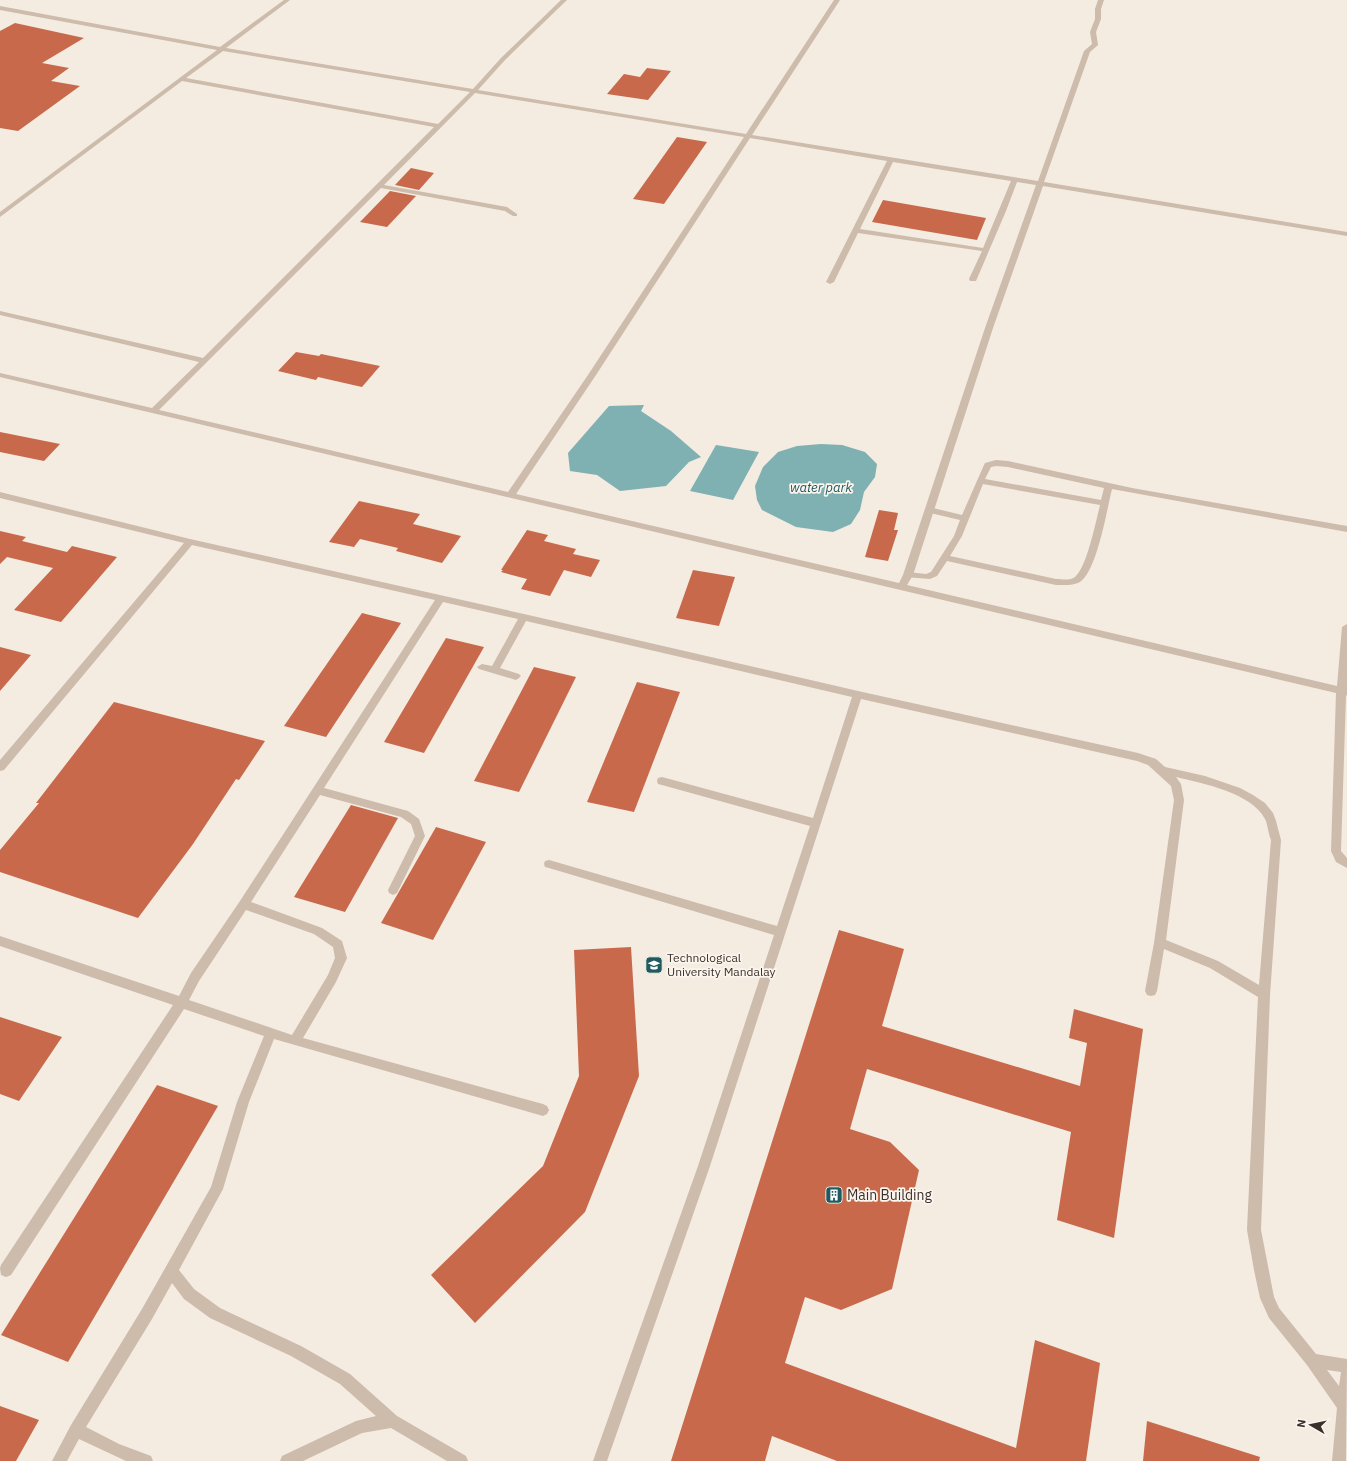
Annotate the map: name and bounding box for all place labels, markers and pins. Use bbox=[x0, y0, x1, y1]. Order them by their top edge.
place label: Technological University Mandalay bbox=[667, 950, 776, 979]
school or university icon: Technological University Mandalay bbox=[644, 955, 664, 975]
building icon: Main Building bbox=[824, 1185, 844, 1205]
place label: Main Building bbox=[847, 1186, 933, 1204]

